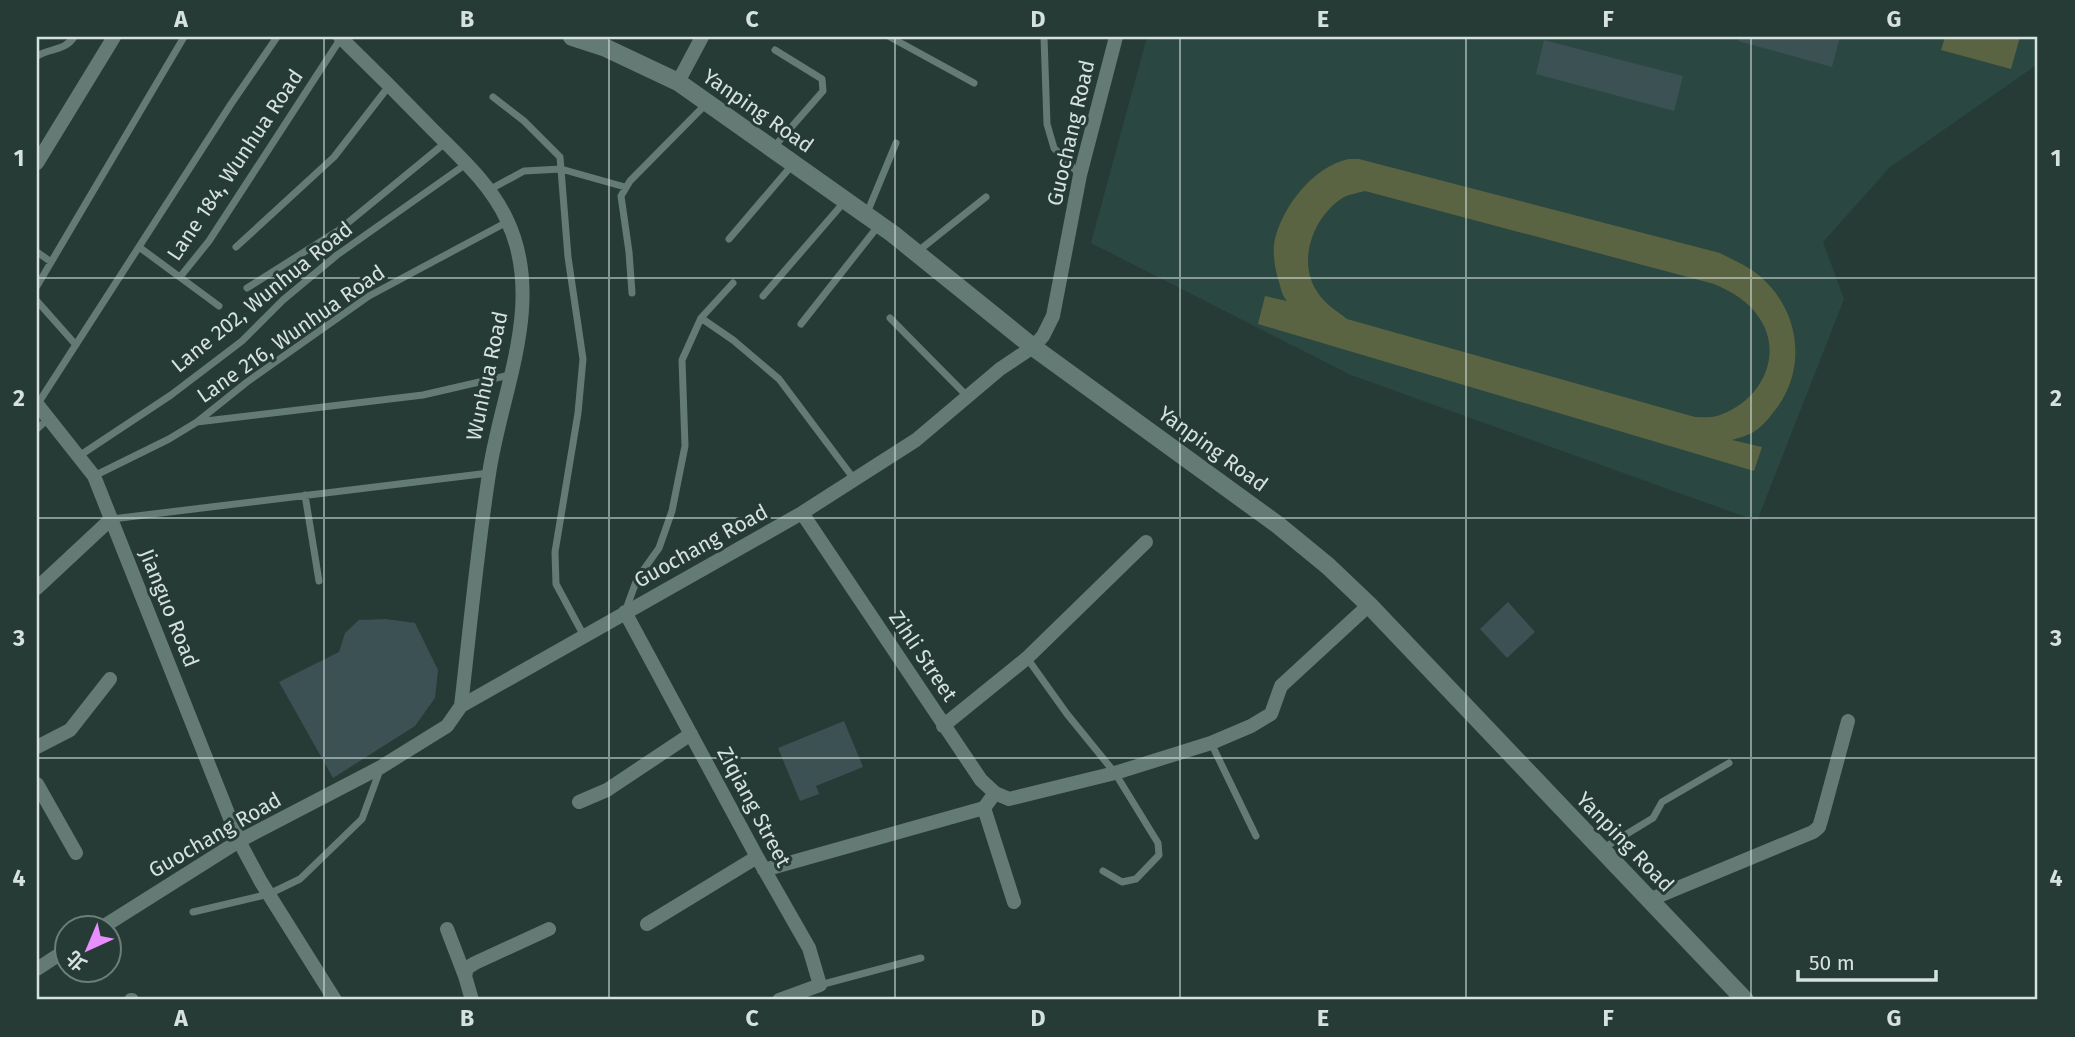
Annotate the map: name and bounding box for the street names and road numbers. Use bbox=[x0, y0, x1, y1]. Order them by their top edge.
street label: Guochang Road bbox=[1042, 58, 1100, 208]
street label: Yanping Road bbox=[698, 63, 818, 159]
street label: Lane 184, Wunhua Road bbox=[161, 64, 309, 266]
street label: Lane 202, Wunhua Road bbox=[166, 216, 358, 378]
street label: Lane 216, Wunhua Road bbox=[192, 259, 390, 409]
street label: Wunhua Road bbox=[461, 309, 513, 443]
street label: Yanping Road bbox=[1153, 401, 1273, 497]
street label: Guochang Road bbox=[630, 499, 772, 593]
street label: Jianguo Road bbox=[133, 545, 205, 671]
street label: Zihli Street bbox=[883, 606, 963, 707]
street label: Ziqiang Street bbox=[711, 742, 797, 872]
street label: Yanping Road bbox=[1571, 786, 1679, 898]
street label: Guochang Road bbox=[144, 787, 286, 883]

